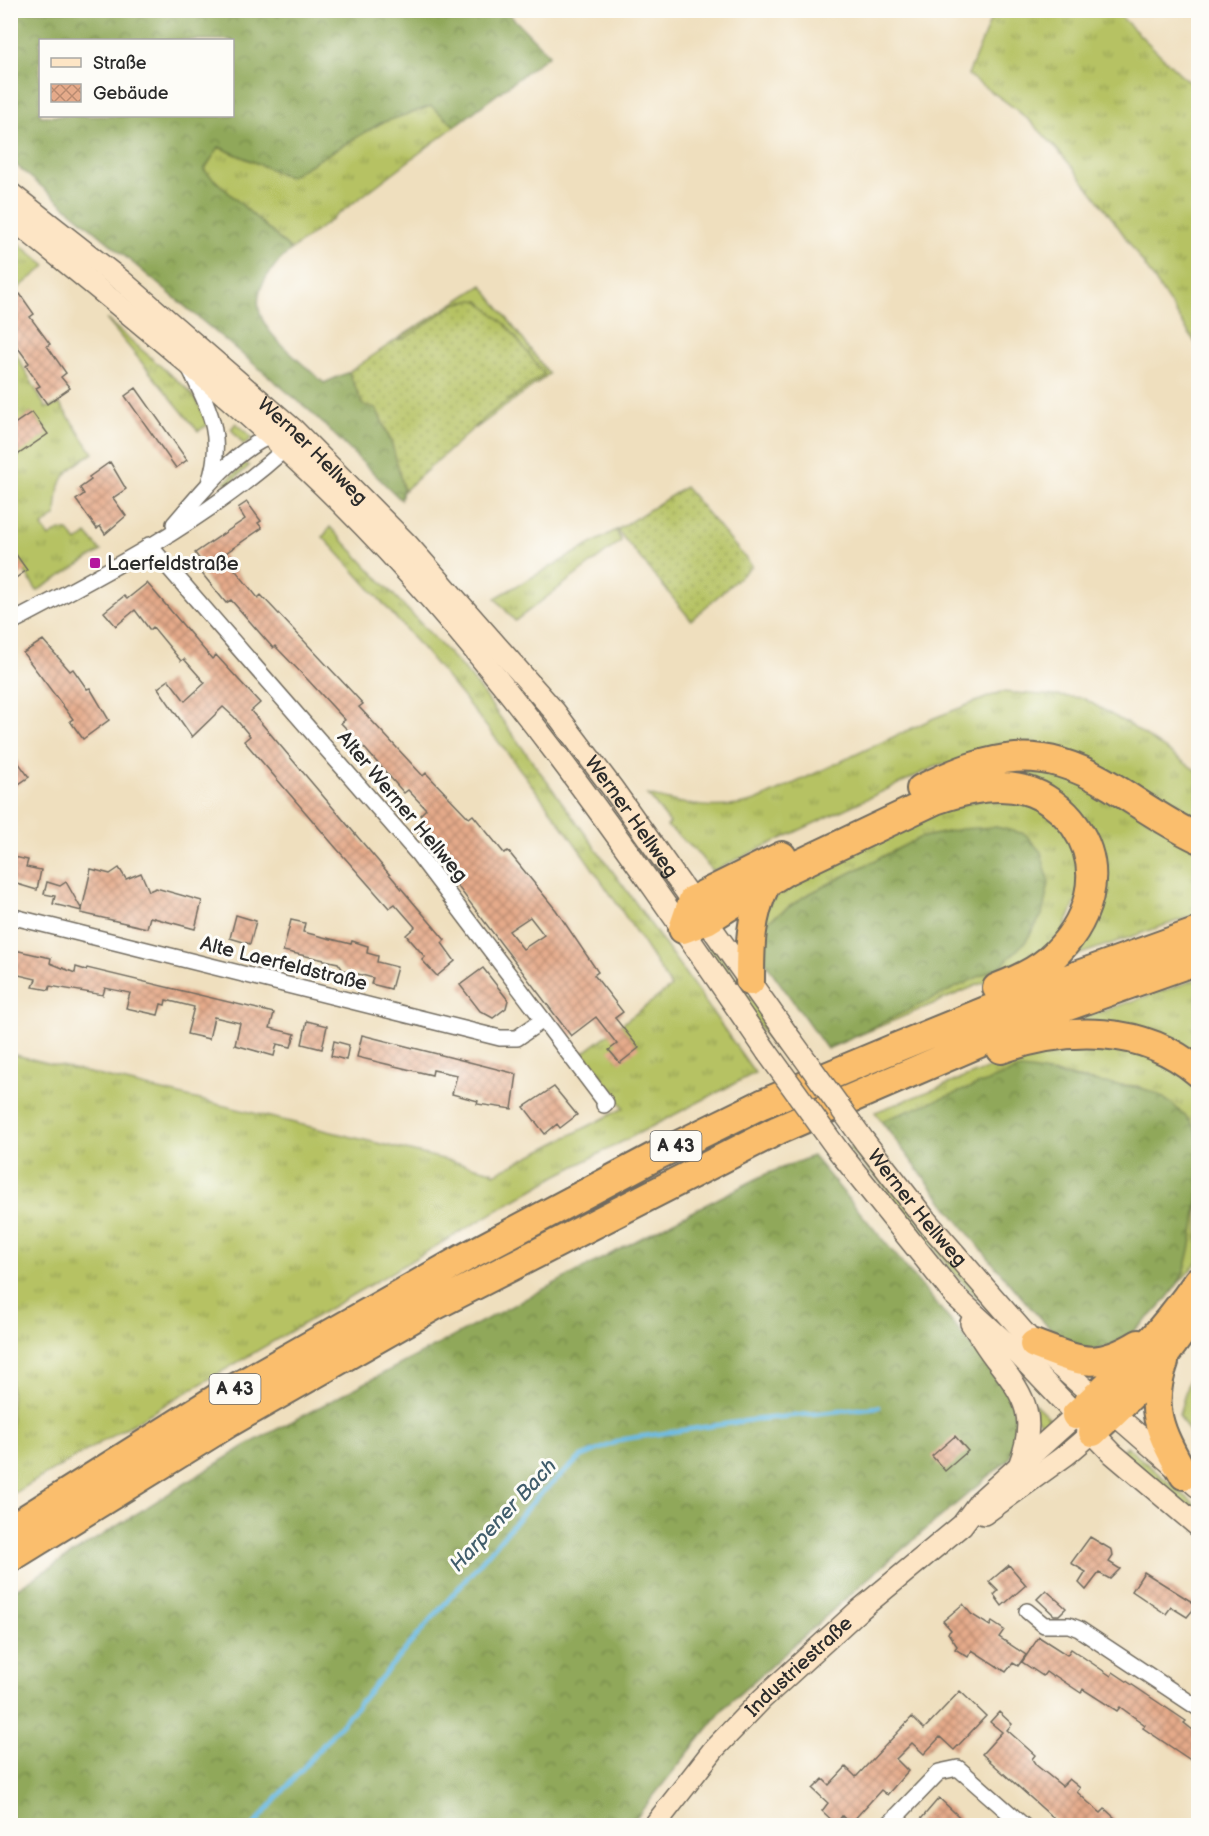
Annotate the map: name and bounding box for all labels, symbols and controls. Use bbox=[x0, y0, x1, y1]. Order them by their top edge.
legend bbox=[39, 39, 234, 117]
text: Straße bbox=[93, 53, 147, 74]
text: Gebäude bbox=[93, 83, 169, 104]
street label: Werner Hellweg bbox=[252, 393, 372, 510]
place label: Laerfeldstraße bbox=[107, 552, 239, 576]
marker: Laerfeldstraße bbox=[88, 556, 102, 570]
street label: Alter Werner Hellweg bbox=[332, 726, 472, 887]
street label: Werner Hellweg bbox=[579, 751, 683, 882]
street label: Alte Laerfeldstraße bbox=[198, 932, 370, 996]
road number: A 43 bbox=[650, 1131, 702, 1161]
street label: Werner Hellweg bbox=[862, 1145, 972, 1272]
road number: A 43 bbox=[210, 1374, 260, 1404]
water label: Harpener Bach bbox=[445, 1453, 562, 1577]
street label: Industriestraße bbox=[741, 1611, 858, 1722]

